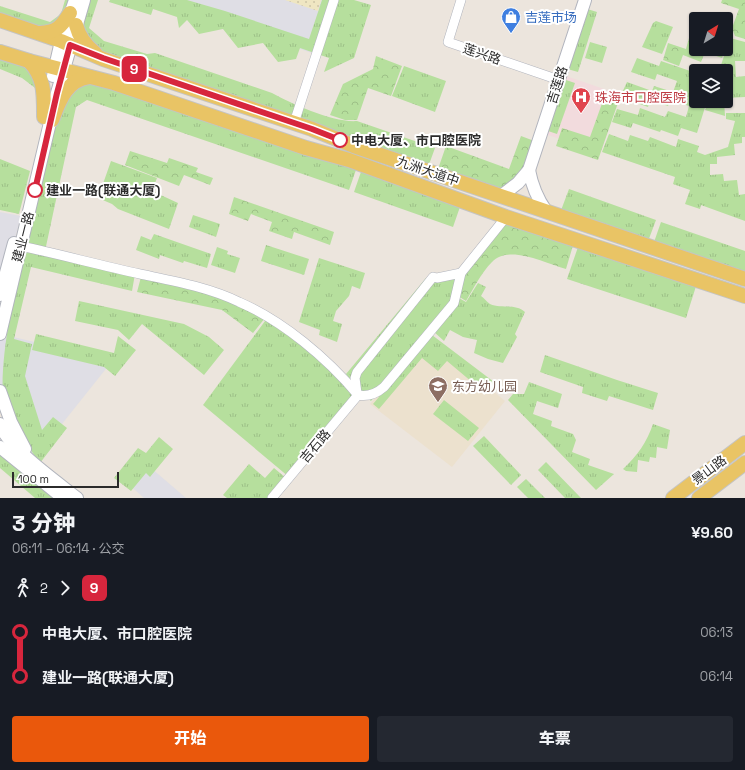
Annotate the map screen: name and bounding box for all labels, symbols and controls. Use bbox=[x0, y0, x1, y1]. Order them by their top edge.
shop icon: 吉莲市场 bbox=[500, 6, 522, 34]
place label: 吉莲市场 bbox=[525, 9, 577, 26]
north arrow bbox=[689, 12, 733, 56]
map controls bbox=[689, 12, 733, 108]
street label: 莲兴路 bbox=[461, 40, 503, 68]
line badge: 9 bbox=[121, 56, 147, 82]
text: 9 bbox=[130, 60, 138, 78]
street label: 吉莲路 bbox=[543, 64, 571, 106]
button: layers bbox=[689, 64, 733, 108]
hospital icon: 珠海市口腔医院 bbox=[570, 86, 592, 114]
place label: 珠海市口腔医院 bbox=[595, 89, 686, 106]
marker: 中电大厦、市口腔医院 bbox=[332, 132, 348, 148]
place label: 中电大厦、市口腔医院 bbox=[351, 132, 481, 149]
street label: 九洲大道中 bbox=[394, 152, 462, 190]
marker: 建业一路(联通大厦) bbox=[27, 182, 43, 198]
place label: 建业一路(联通大厦) bbox=[46, 182, 160, 199]
street label: 建业一路 bbox=[8, 210, 38, 264]
school or university icon: 东方幼儿园 bbox=[427, 375, 449, 403]
place label: 东方幼儿园 bbox=[452, 378, 517, 395]
street label: 吉石路 bbox=[296, 426, 334, 466]
street label: 景山路 bbox=[688, 451, 730, 489]
scale bar bbox=[12, 470, 119, 489]
text: 100 m bbox=[18, 472, 49, 486]
text: 3 分钟 bbox=[12, 509, 75, 537]
text: ¥9.60 bbox=[691, 523, 733, 542]
text: 06:11 – 06:14 · 公交 bbox=[12, 540, 125, 557]
icon: walk bbox=[12, 577, 34, 599]
icon: forward bbox=[54, 577, 76, 599]
text: 9 bbox=[90, 579, 99, 597]
text: 2 bbox=[40, 580, 48, 597]
text: 中电大厦、市口腔医院 bbox=[42, 624, 192, 643]
text: 06:13 bbox=[700, 624, 733, 641]
text: 建业一路(联通大厦) bbox=[42, 668, 174, 687]
text: 06:14 bbox=[700, 668, 733, 685]
button: 开始 bbox=[12, 716, 369, 762]
button: 车票 bbox=[377, 716, 733, 762]

